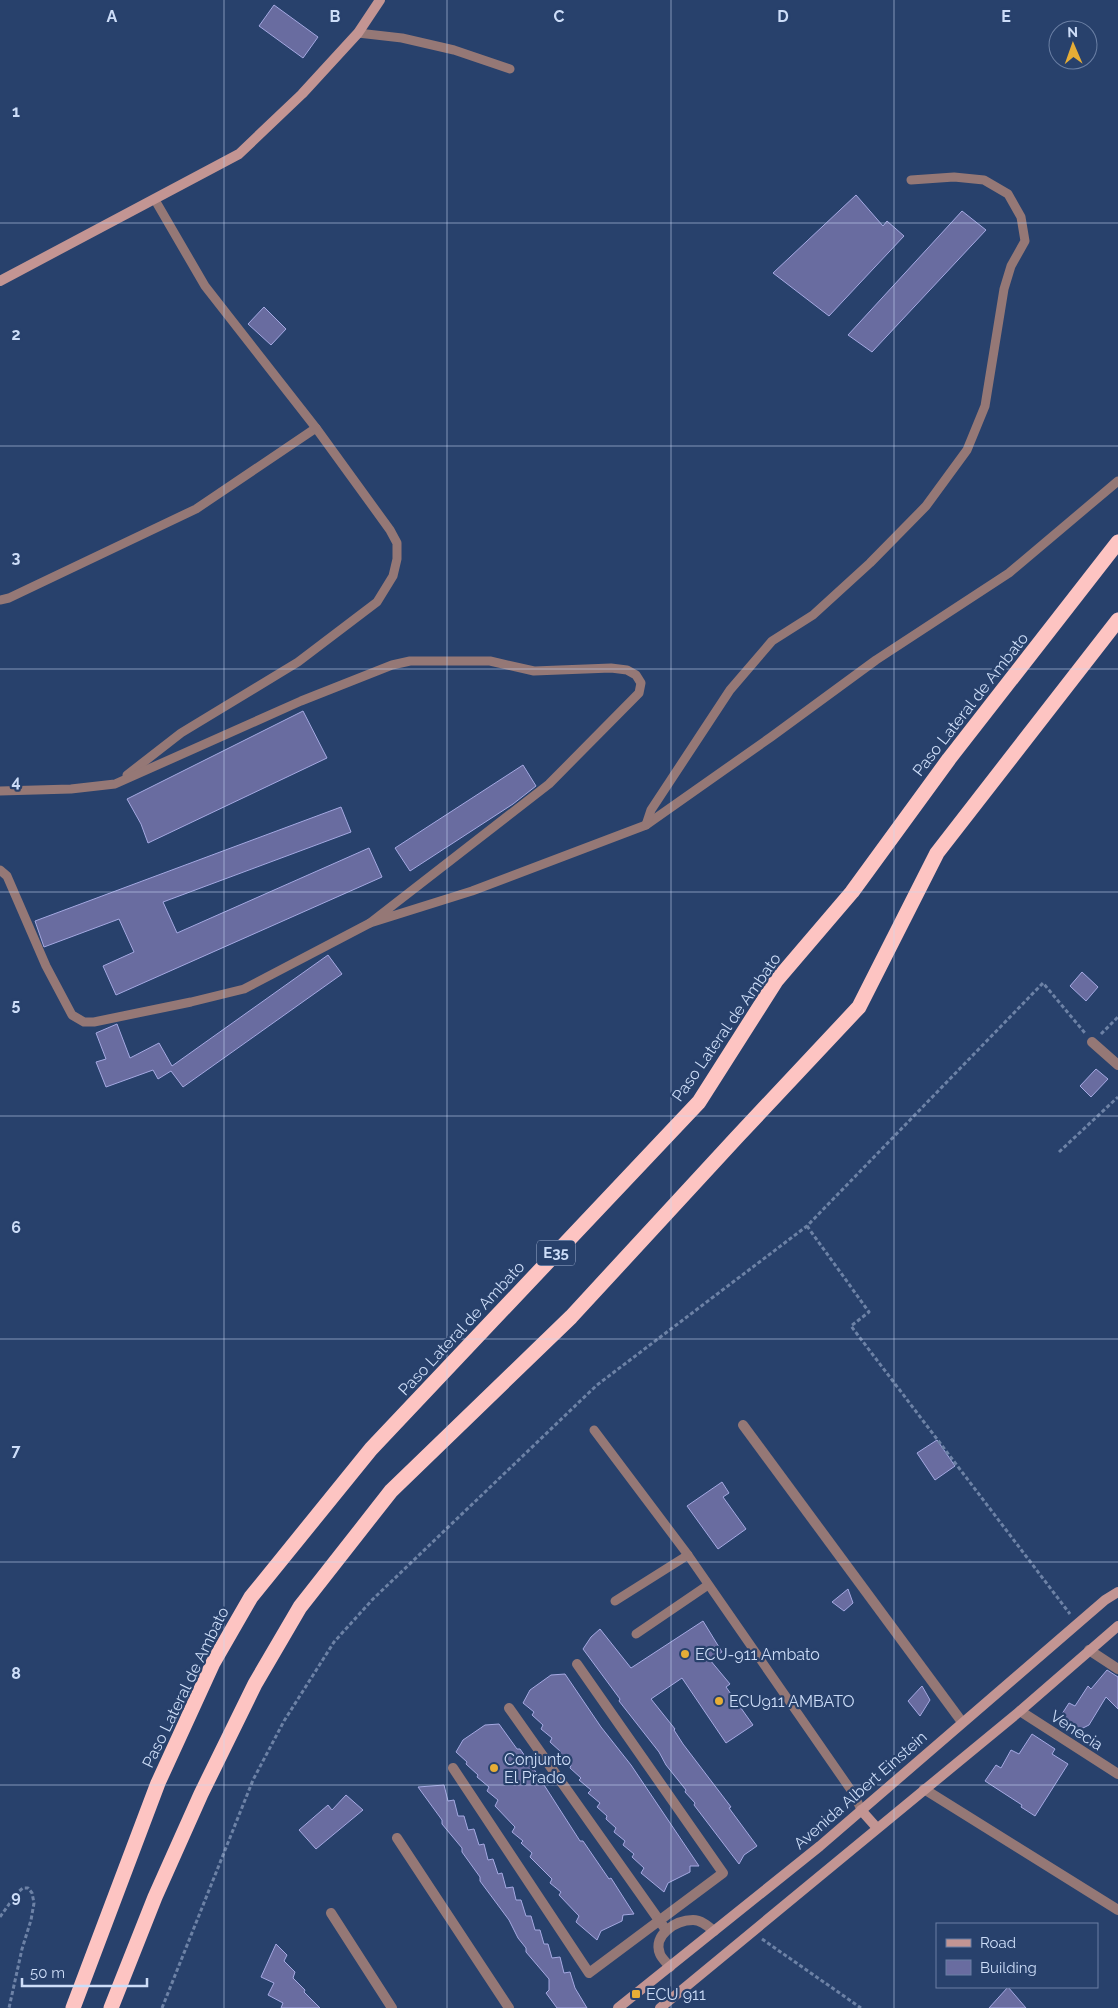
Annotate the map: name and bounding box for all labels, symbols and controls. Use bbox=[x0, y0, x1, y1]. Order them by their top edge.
text: A bbox=[107, 7, 118, 26]
text: B bbox=[330, 7, 341, 26]
text: C bbox=[554, 7, 565, 26]
text: D bbox=[777, 7, 789, 26]
text: E bbox=[1001, 7, 1011, 26]
north arrow bbox=[1048, 20, 1098, 70]
text: N bbox=[1067, 24, 1078, 40]
text: 1 bbox=[12, 102, 20, 121]
text: 2 bbox=[11, 325, 21, 344]
text: 3 bbox=[12, 548, 21, 567]
street label: Paso Lateral de Ambato bbox=[909, 629, 1032, 780]
text: 4 bbox=[11, 772, 21, 791]
street label: Paso Lateral de Ambato bbox=[668, 950, 785, 1105]
text: 5 bbox=[12, 995, 21, 1014]
text: 6 bbox=[11, 1218, 21, 1237]
road number: E35 bbox=[537, 1240, 575, 1266]
street label: Paso Lateral de Ambato bbox=[394, 1257, 528, 1399]
text: 7 bbox=[12, 1441, 21, 1460]
street label: Paso Lateral de Ambato bbox=[138, 1604, 233, 1771]
place label: ECU-911 Ambato bbox=[695, 1645, 820, 1664]
marker: ECU-911 Ambato bbox=[679, 1648, 691, 1660]
text: 8 bbox=[11, 1664, 21, 1683]
place label: ECU911 AMBATO bbox=[729, 1692, 855, 1711]
marker: ECU911 AMBATO bbox=[713, 1695, 725, 1707]
street label: Venecia bbox=[1047, 1706, 1107, 1754]
street label: Avenida Albert Einstein bbox=[790, 1727, 931, 1853]
place label: Conjunto El Prado bbox=[504, 1750, 571, 1787]
marker: Conjunto El Prado bbox=[488, 1762, 500, 1774]
text: 9 bbox=[11, 1887, 21, 1906]
legend bbox=[936, 1923, 1098, 1988]
text: Road bbox=[980, 1934, 1016, 1952]
scale bar bbox=[22, 1956, 148, 1988]
text: Building bbox=[980, 1959, 1037, 1977]
text: 50 m bbox=[30, 1964, 65, 1982]
place label: ECU 911 bbox=[646, 1985, 706, 2004]
marker: ECU 911 bbox=[630, 1988, 642, 2000]

